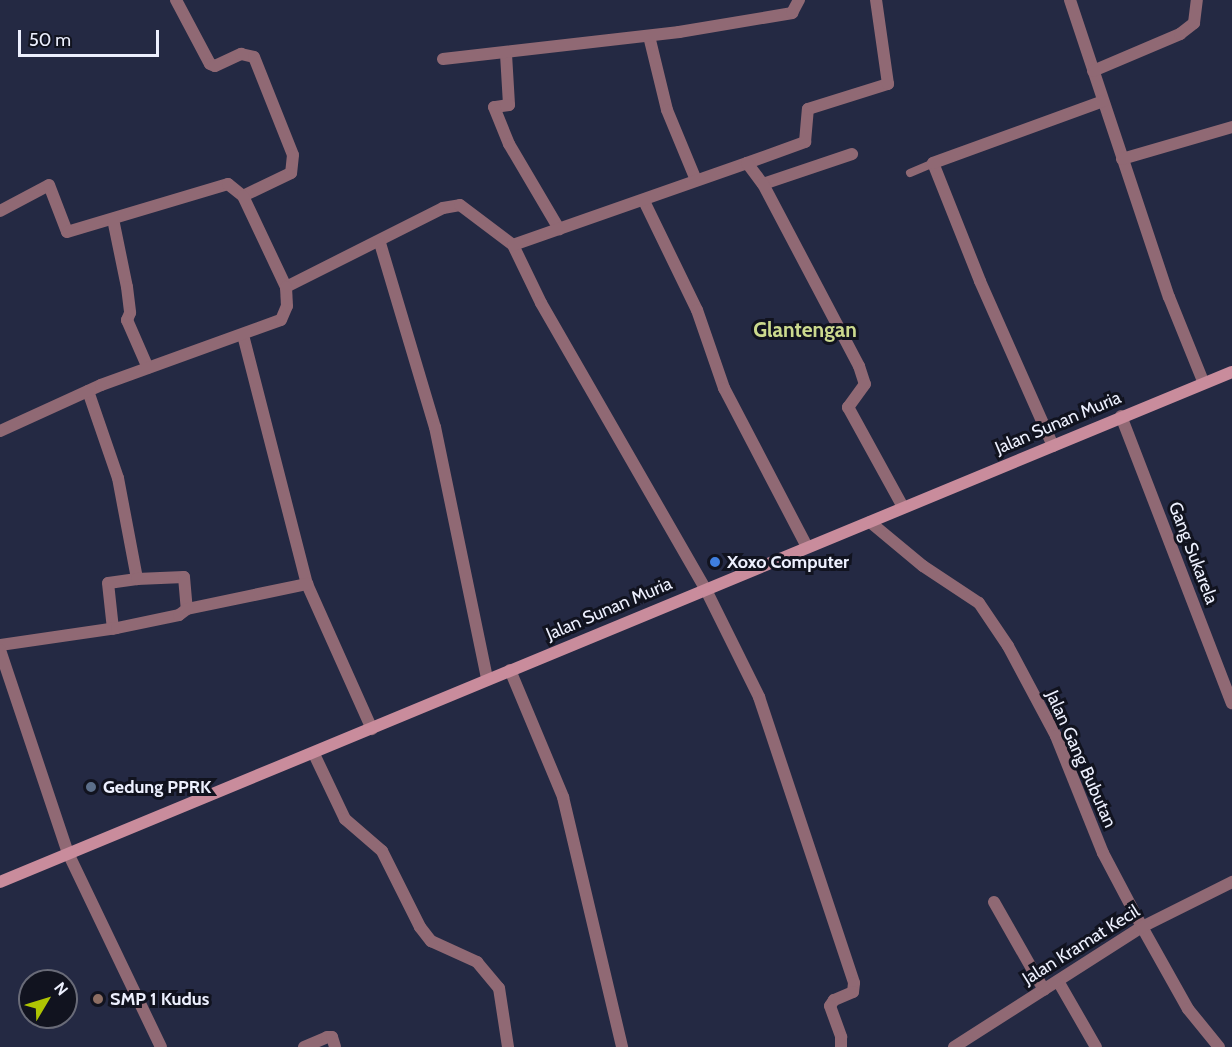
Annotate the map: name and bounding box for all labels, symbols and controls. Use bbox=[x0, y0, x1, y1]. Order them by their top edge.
scale bar bbox=[21, 18, 162, 56]
text: 50 m bbox=[29, 29, 71, 51]
district label: Glantengan bbox=[753, 317, 857, 343]
street label: Jalan Sunan Muria bbox=[992, 387, 1124, 459]
street label: Gang Sukarela bbox=[1164, 499, 1222, 607]
place label: Xoxo Computer bbox=[727, 551, 849, 573]
marker: Xoxo Computer bbox=[708, 555, 722, 569]
street label: Jalan Sunan Muria bbox=[543, 573, 675, 645]
street label: Jalan Gang Bubutan bbox=[1041, 687, 1121, 831]
place label: Gedung PPRK bbox=[103, 776, 211, 798]
marker: Gedung PPRK bbox=[84, 780, 98, 794]
street label: Jalan Kramat Kecil bbox=[1019, 900, 1143, 990]
north arrow bbox=[18, 969, 78, 1029]
text: N bbox=[50, 979, 72, 999]
place label: SMP 1 Kudus bbox=[110, 988, 209, 1010]
marker: SMP 1 Kudus bbox=[91, 992, 105, 1006]

